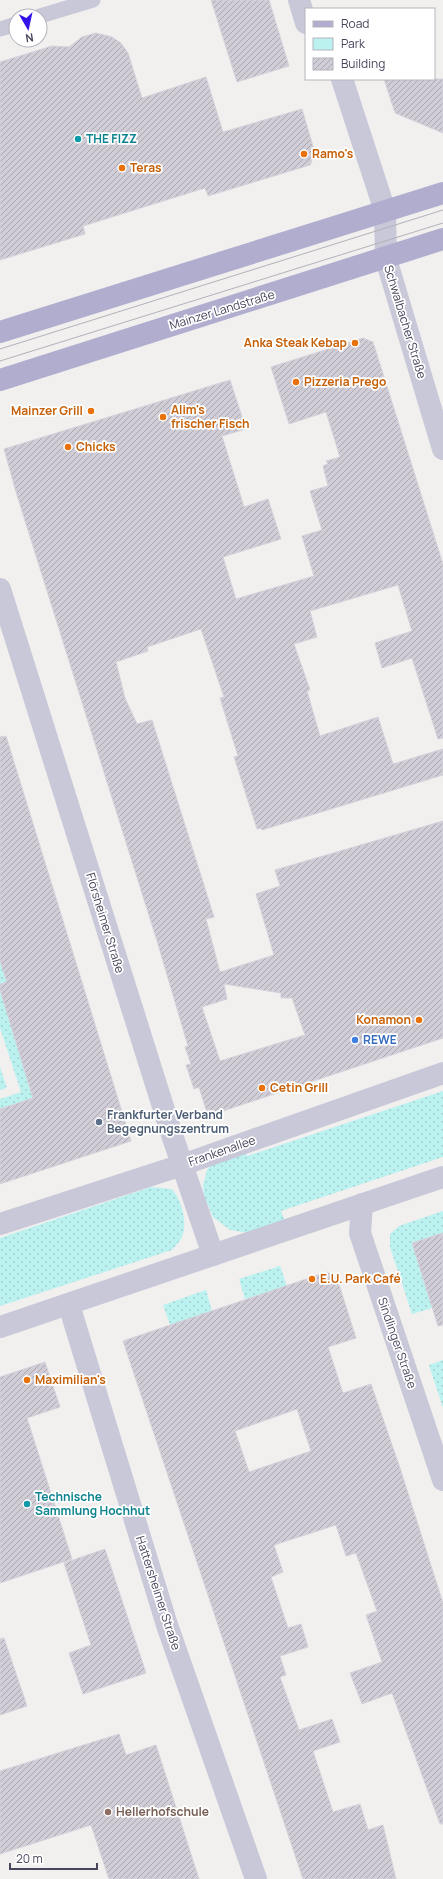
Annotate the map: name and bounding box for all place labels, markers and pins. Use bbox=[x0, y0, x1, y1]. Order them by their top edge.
place label: THE FIZZ bbox=[86, 130, 137, 147]
marker: THE FIZZ bbox=[73, 134, 83, 144]
place label: Ramo's bbox=[312, 145, 354, 162]
marker: Ramo's bbox=[299, 149, 309, 159]
place label: Teras bbox=[130, 159, 162, 176]
marker: Teras bbox=[117, 163, 127, 173]
place label: Anka Steak Kebap bbox=[244, 334, 347, 351]
marker: Anka Steak Kebap bbox=[350, 338, 360, 348]
place label: Pizzeria Prego bbox=[304, 373, 386, 390]
marker: Pizzeria Prego bbox=[291, 377, 301, 387]
place label: Alim's frischer Fisch bbox=[171, 401, 250, 432]
place label: Mainzer Grill bbox=[11, 402, 83, 419]
marker: Mainzer Grill bbox=[86, 406, 96, 416]
marker: Alim's frischer Fisch bbox=[158, 412, 168, 422]
place label: Chicks bbox=[76, 438, 116, 455]
marker: Chicks bbox=[63, 442, 73, 452]
place label: Konamon bbox=[356, 1011, 411, 1028]
marker: Konamon bbox=[414, 1015, 424, 1025]
place label: REWE bbox=[363, 1031, 397, 1048]
marker: REWE bbox=[350, 1035, 360, 1045]
place label: Cetin Grill bbox=[270, 1079, 328, 1096]
marker: Cetin Grill bbox=[257, 1083, 267, 1093]
place label: Frankfurter Verband Begegnungszentrum bbox=[107, 1106, 229, 1137]
marker: Frankfurter Verband Begegnungszentrum bbox=[94, 1117, 104, 1127]
place label: E.U. Park Café bbox=[320, 1270, 401, 1287]
marker: E.U. Park Café bbox=[307, 1274, 317, 1284]
place label: Maximilian's bbox=[35, 1371, 106, 1388]
marker: Maximilian's bbox=[22, 1375, 32, 1385]
place label: Technische Sammlung Hochhut bbox=[35, 1488, 150, 1519]
marker: Technische Sammlung Hochhut bbox=[22, 1499, 32, 1509]
place label: Hellerhofschule bbox=[116, 1803, 209, 1820]
marker: Hellerhofschule bbox=[103, 1807, 113, 1817]

